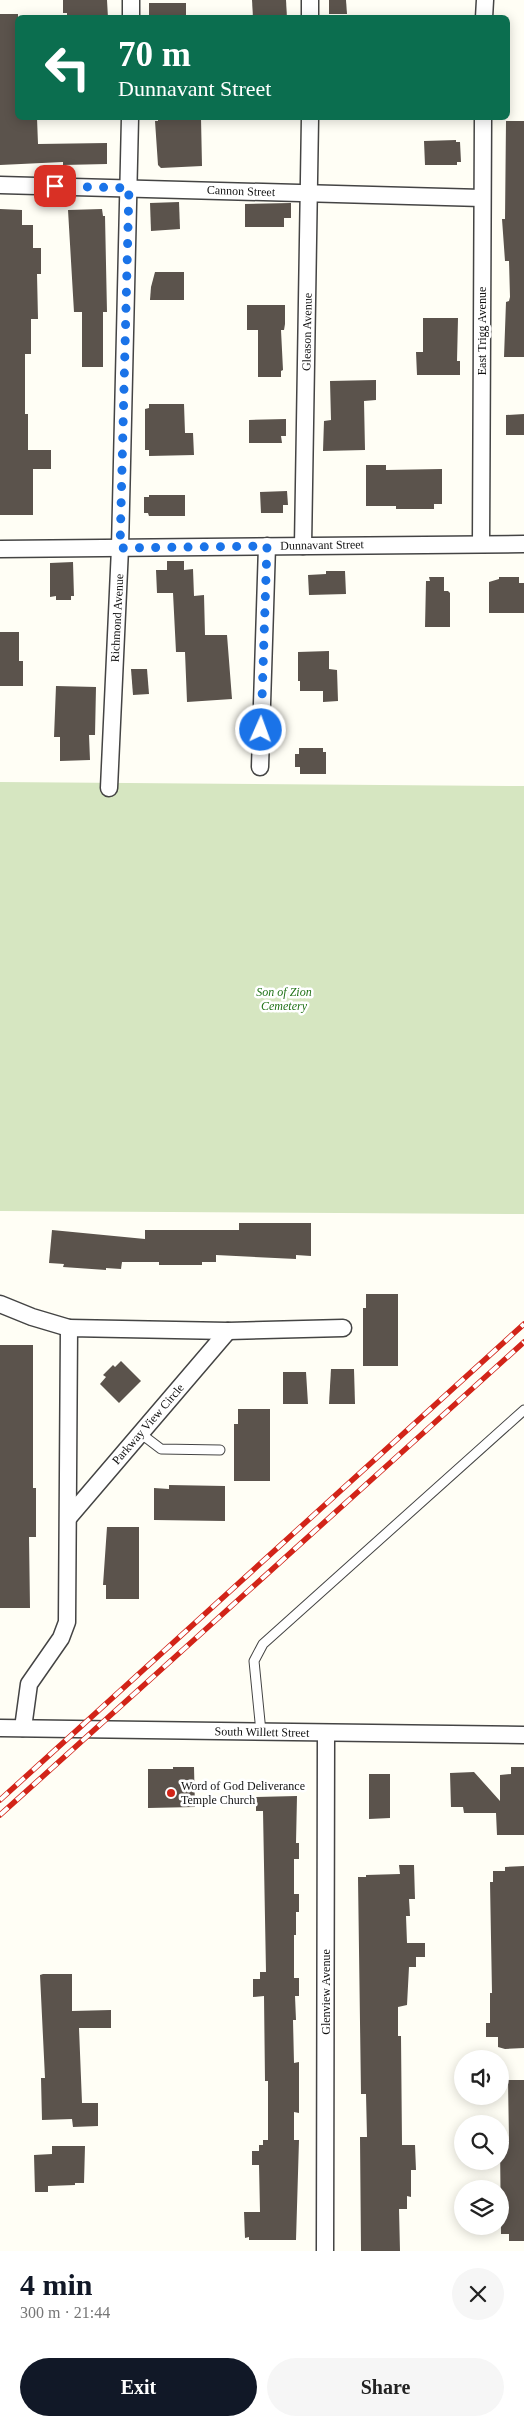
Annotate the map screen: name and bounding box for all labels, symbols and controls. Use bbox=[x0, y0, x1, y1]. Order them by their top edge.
icon: left bbox=[35, 35, 100, 100]
text: 70 m bbox=[118, 35, 191, 74]
text: Dunnavant Street bbox=[118, 76, 271, 101]
pin bbox=[34, 165, 76, 207]
icon: arrive bbox=[41, 172, 69, 200]
street label: Cannon Street bbox=[207, 183, 276, 199]
street label: East Trigg Avenue bbox=[475, 287, 489, 375]
street label: Gleason Avenue bbox=[299, 293, 315, 371]
street label: Dunnavant Street bbox=[280, 537, 365, 553]
street label: Richmond Avenue bbox=[108, 573, 126, 663]
position arrow bbox=[234, 703, 286, 755]
park label: Son of Zion Cemetery bbox=[256, 985, 312, 1013]
street label: Parkway View Circle bbox=[109, 1381, 187, 1467]
street label: South Willett Street bbox=[215, 1724, 310, 1740]
place label: Word of God Deliverance Temple Church bbox=[181, 1779, 305, 1807]
marker: Word of God Deliverance Temple Church bbox=[165, 1787, 177, 1799]
street label: Glenview Avenue bbox=[319, 1949, 333, 2035]
map controls bbox=[454, 2050, 509, 2235]
button: sound bbox=[454, 2050, 509, 2105]
button: search bbox=[454, 2115, 509, 2170]
button: layers bbox=[454, 2180, 509, 2235]
text: 4 min bbox=[20, 2268, 93, 2301]
button: close bbox=[452, 2268, 504, 2320]
text: 300 m · 21:44 bbox=[20, 2304, 110, 2321]
button: Exit bbox=[20, 2358, 257, 2416]
button: Share bbox=[267, 2358, 504, 2416]

